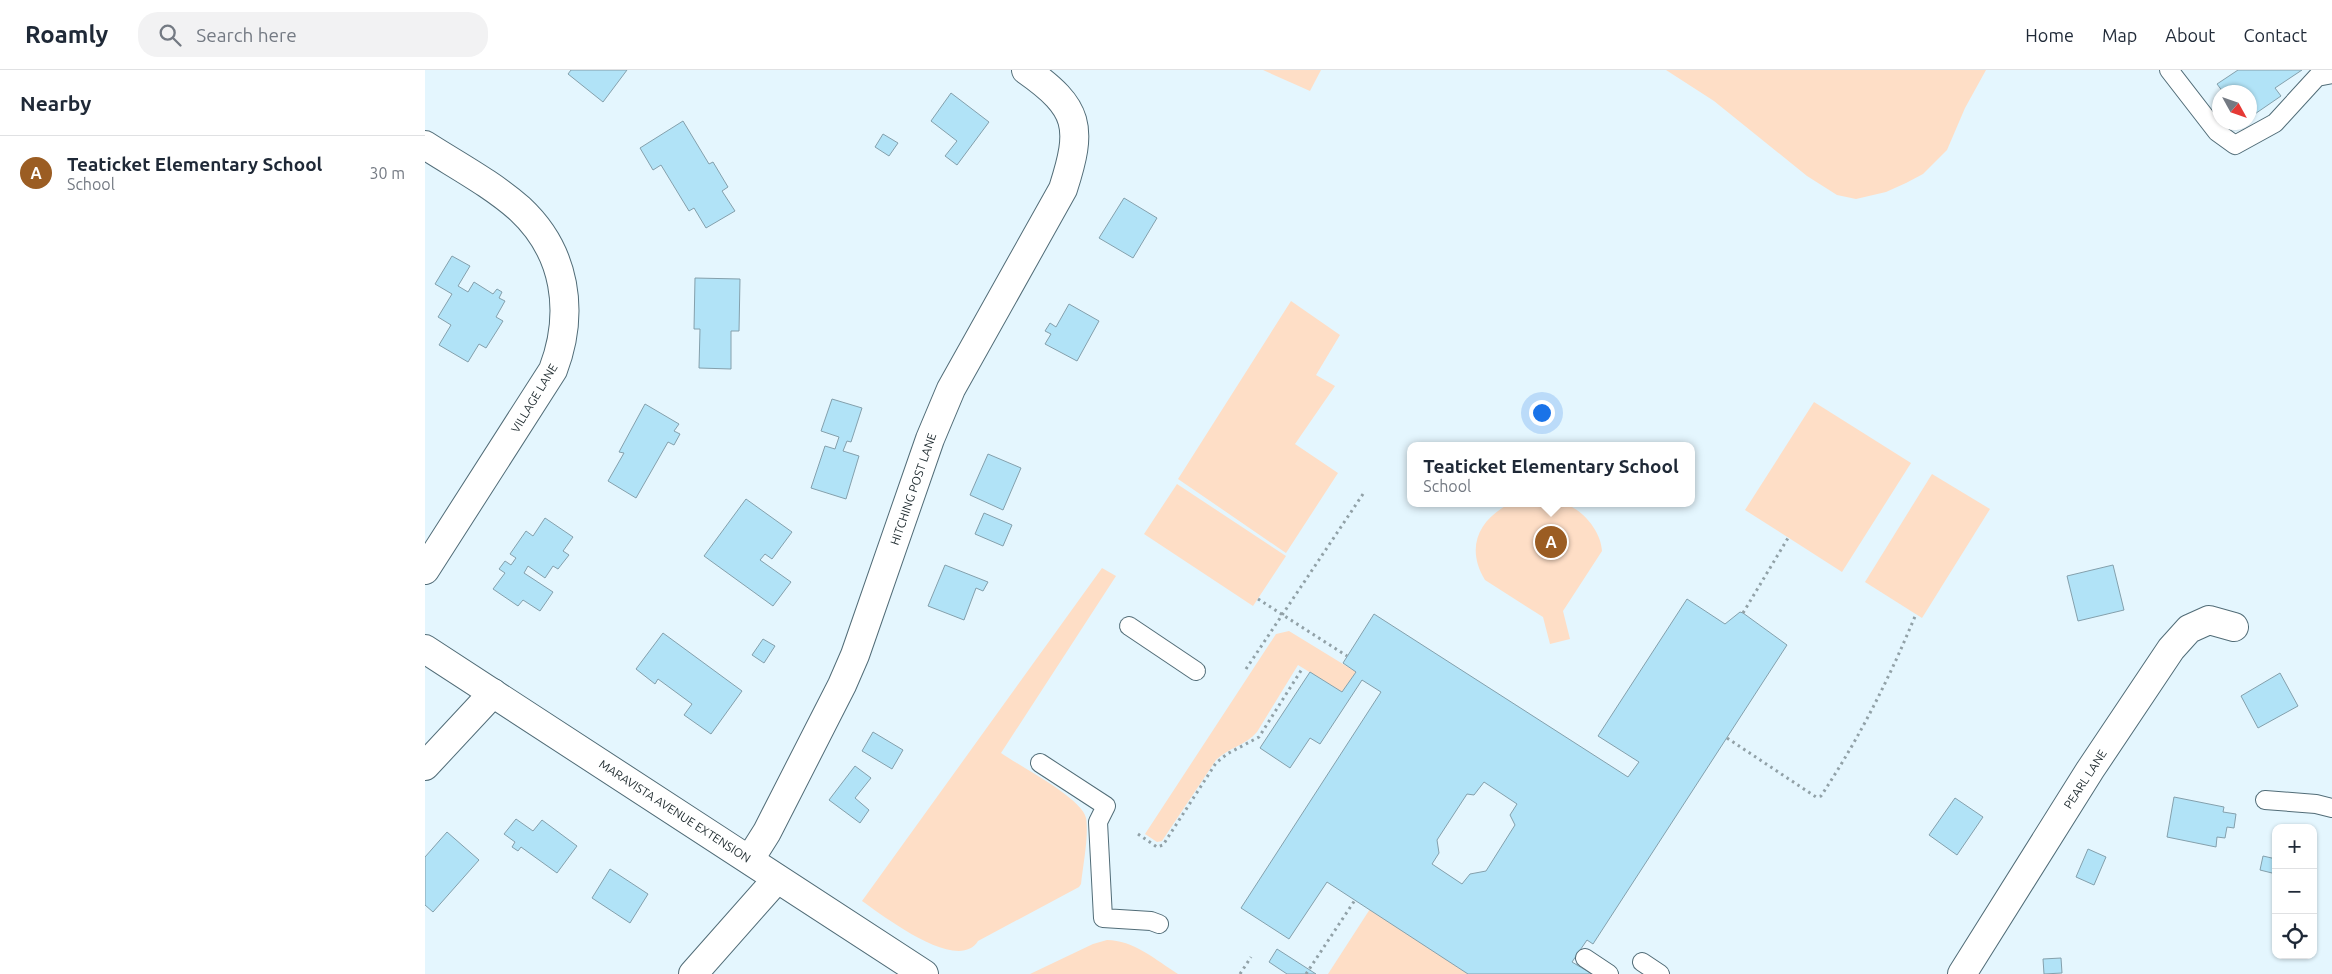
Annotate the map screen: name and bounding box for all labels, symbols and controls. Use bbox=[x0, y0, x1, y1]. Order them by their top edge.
search box bbox=[138, 12, 488, 57]
text: Roamly bbox=[25, 21, 108, 48]
icon: search bbox=[156, 21, 184, 49]
text: Search here bbox=[196, 24, 297, 46]
text: Home bbox=[2025, 25, 2074, 45]
text: Map bbox=[2102, 25, 2137, 45]
text: About bbox=[2165, 25, 2215, 45]
text: Contact bbox=[2243, 25, 2307, 45]
north arrow bbox=[2212, 85, 2257, 130]
text: Nearby bbox=[20, 91, 91, 115]
text: Teaticket Elementary School bbox=[67, 153, 322, 175]
text: A bbox=[30, 164, 42, 182]
text: 30 m bbox=[369, 164, 405, 182]
text: School bbox=[67, 175, 115, 193]
street label: VILLAGE LANE bbox=[508, 361, 560, 435]
your location bbox=[1529, 400, 1555, 426]
street label: HITCHING POST LANE bbox=[888, 431, 938, 547]
popup bbox=[1407, 442, 1695, 507]
text: Teaticket Elementary School bbox=[1423, 455, 1679, 477]
text: School bbox=[1423, 477, 1471, 495]
pin: A bbox=[1535, 523, 1567, 561]
street label: PEARL LANE bbox=[2061, 747, 2109, 811]
street label: MARAVISTA AVENUE EXTENSION bbox=[597, 757, 753, 865]
map controls bbox=[2272, 824, 2317, 959]
button: + bbox=[2272, 824, 2317, 869]
button: − bbox=[2272, 869, 2317, 914]
button: locate bbox=[2272, 914, 2317, 959]

